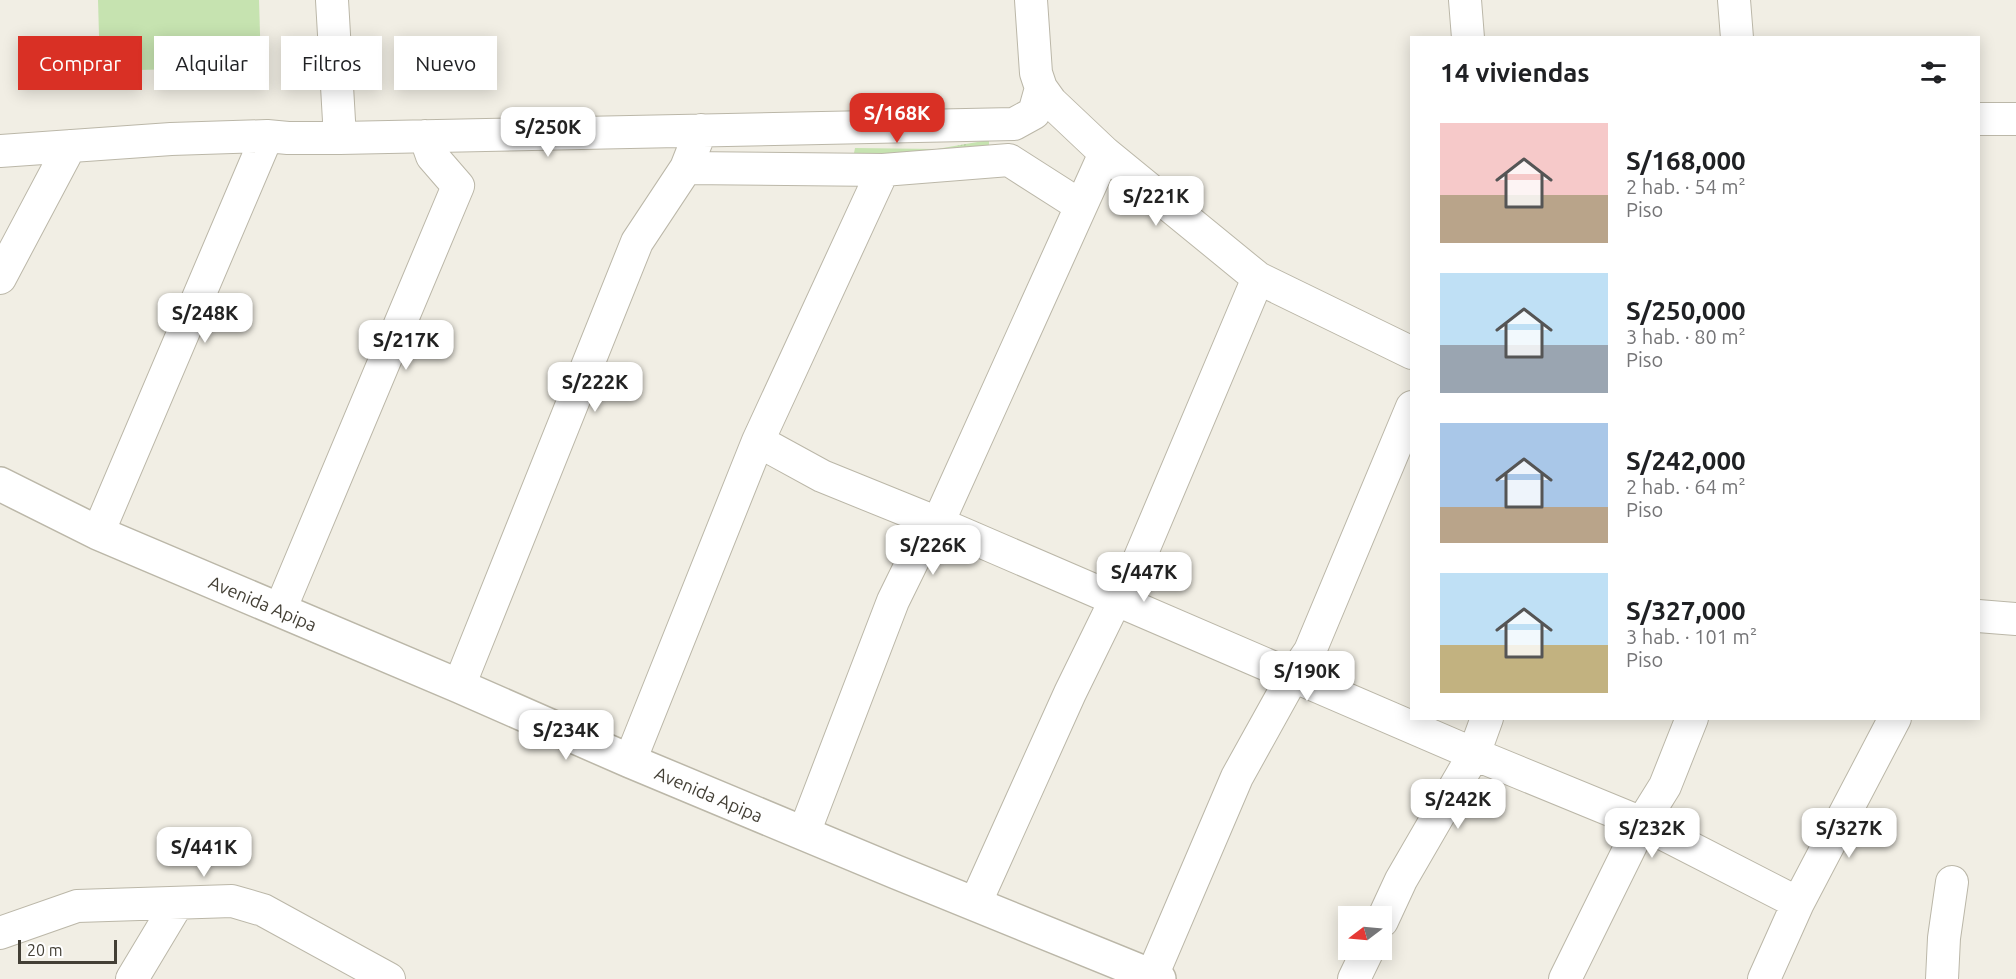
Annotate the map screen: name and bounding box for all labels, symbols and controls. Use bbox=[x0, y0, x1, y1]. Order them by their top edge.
chip: Comprar bbox=[18, 36, 142, 90]
chip: Alquilar bbox=[154, 36, 269, 90]
chip: Filtros bbox=[281, 36, 382, 90]
chip: Nuevo bbox=[394, 36, 497, 90]
icon: filters bbox=[1917, 56, 1950, 89]
text: 14 viviendas bbox=[1440, 58, 1590, 87]
pin: S/168K bbox=[848, 93, 946, 144]
text: S/168K bbox=[864, 101, 930, 124]
pin: S/250K bbox=[499, 107, 597, 158]
text: S/250K bbox=[515, 115, 581, 138]
text: S/168,000 bbox=[1626, 146, 1746, 175]
icon: home bbox=[1488, 147, 1560, 219]
text: 2 hab. · 54 m² bbox=[1626, 175, 1746, 198]
pin: S/221K bbox=[1107, 176, 1205, 227]
text: S/221K bbox=[1123, 184, 1189, 207]
text: Piso bbox=[1626, 198, 1663, 221]
pin: S/248K bbox=[156, 293, 254, 344]
text: S/250,000 bbox=[1626, 296, 1746, 325]
icon: home bbox=[1488, 297, 1560, 369]
text: S/248K bbox=[172, 301, 238, 324]
pin: S/217K bbox=[357, 320, 455, 371]
text: 3 hab. · 80 m² bbox=[1626, 325, 1746, 348]
text: S/217K bbox=[373, 328, 439, 351]
text: Piso bbox=[1626, 348, 1663, 371]
pin: S/222K bbox=[546, 362, 644, 413]
text: S/222K bbox=[562, 370, 628, 393]
text: S/242,000 bbox=[1626, 446, 1746, 475]
icon: home bbox=[1488, 447, 1560, 519]
text: 2 hab. · 64 m² bbox=[1626, 475, 1746, 498]
text: Piso bbox=[1626, 498, 1663, 521]
pin: S/226K bbox=[884, 525, 982, 576]
text: S/226K bbox=[900, 533, 966, 556]
pin: S/447K bbox=[1095, 552, 1193, 603]
text: S/447K bbox=[1111, 560, 1177, 583]
street label: Avenida Apipa bbox=[206, 571, 320, 635]
text: S/327,000 bbox=[1626, 596, 1746, 625]
icon: home bbox=[1488, 597, 1560, 669]
text: 3 hab. · 101 m² bbox=[1626, 625, 1757, 648]
text: Piso bbox=[1626, 648, 1663, 671]
pin: S/190K bbox=[1258, 651, 1356, 702]
text: S/190K bbox=[1274, 659, 1340, 682]
pin: S/234K bbox=[517, 710, 615, 761]
text: S/234K bbox=[533, 718, 599, 741]
street label: Avenida Apipa bbox=[652, 762, 766, 826]
pin: S/242K bbox=[1409, 779, 1507, 830]
text: S/242K bbox=[1425, 787, 1491, 810]
pin: S/232K bbox=[1603, 808, 1701, 859]
pin: S/327K bbox=[1800, 808, 1898, 859]
text: S/232K bbox=[1619, 816, 1685, 839]
text: S/327K bbox=[1816, 816, 1882, 839]
pin: S/441K bbox=[155, 827, 253, 878]
text: S/441K bbox=[171, 835, 237, 858]
north arrow bbox=[1338, 906, 1392, 960]
map controls bbox=[1338, 906, 1392, 960]
scale bar bbox=[18, 937, 117, 964]
text: 20 m bbox=[27, 941, 63, 959]

